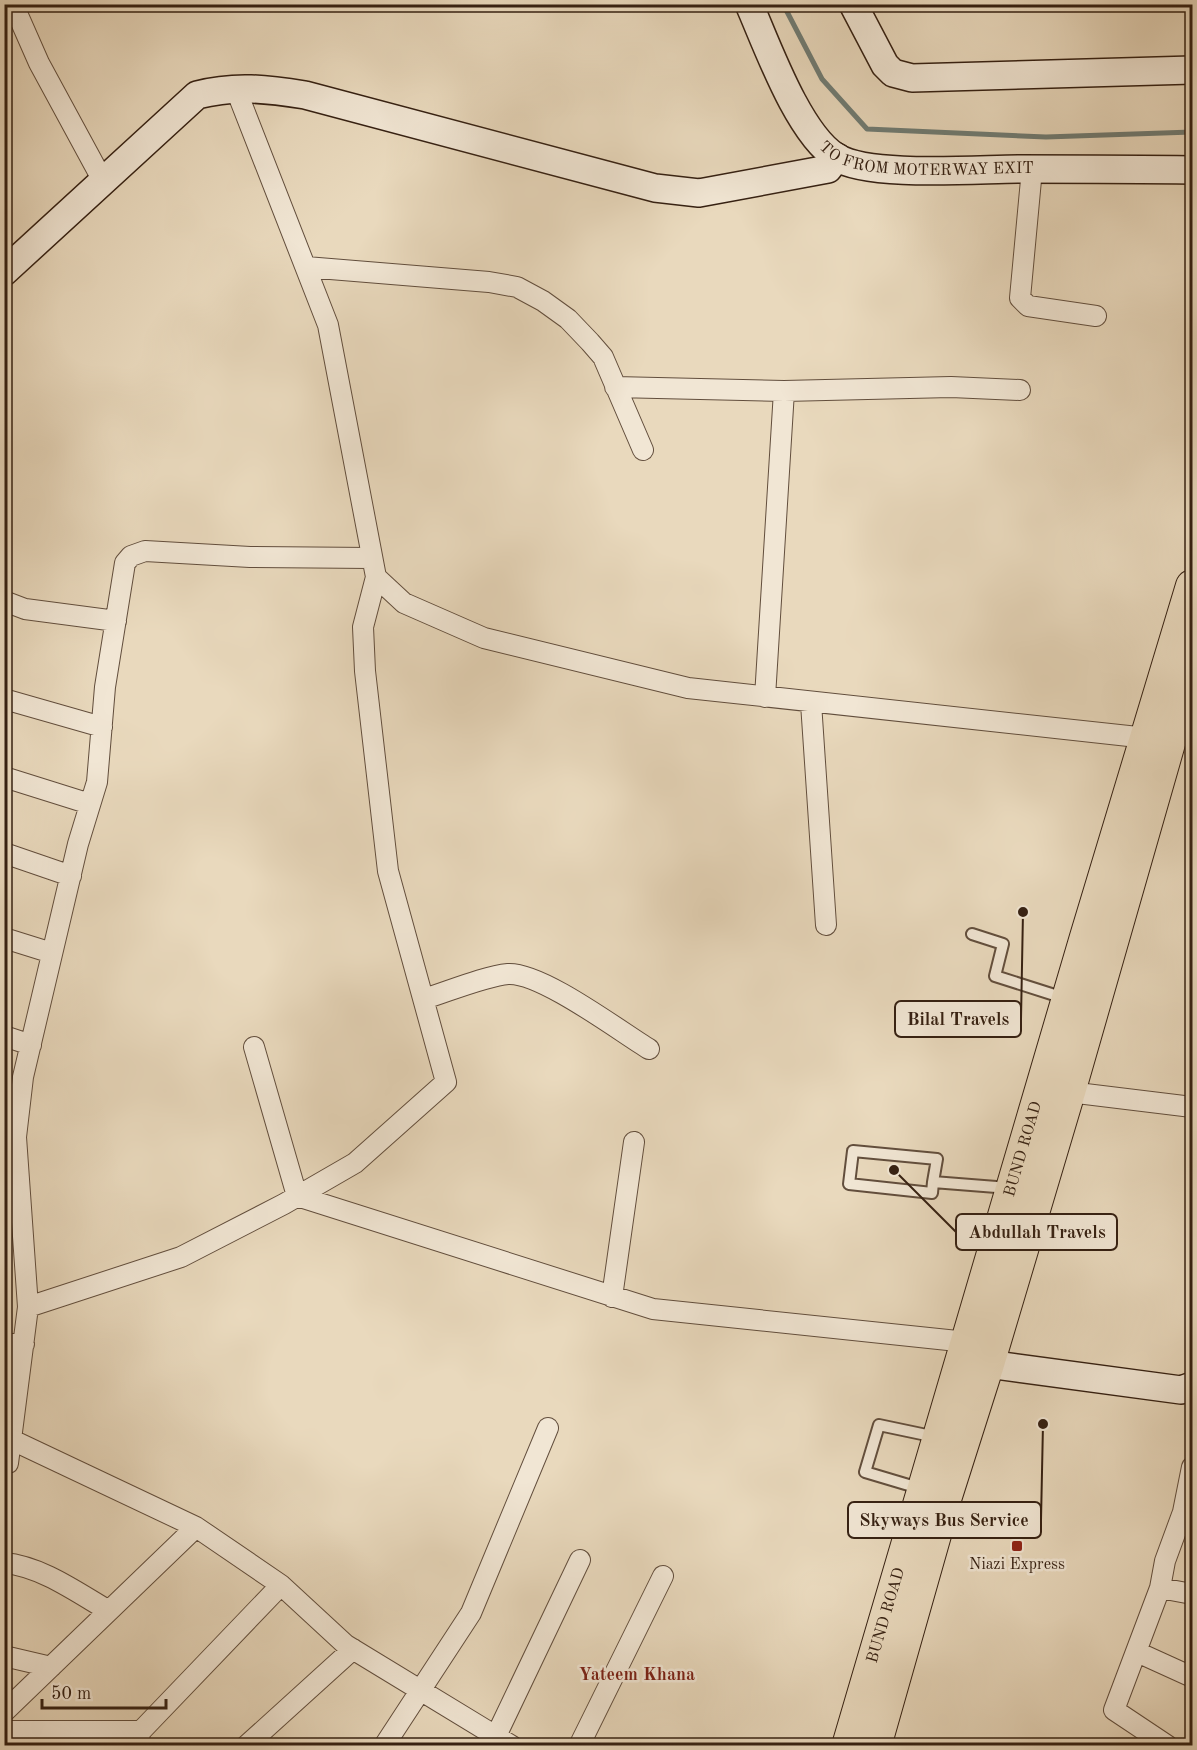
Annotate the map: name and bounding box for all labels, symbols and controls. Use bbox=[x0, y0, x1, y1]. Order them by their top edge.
street label: TO FROM MOTERWAY EXIT bbox=[816, 139, 1034, 179]
callout: Bilal Travels bbox=[895, 1001, 1021, 1037]
text: Bilal Travels bbox=[907, 1011, 1010, 1029]
street label: BUND ROAD bbox=[1002, 1100, 1045, 1199]
callout: Abdullah Travels bbox=[956, 1214, 1117, 1250]
text: Abdullah Travels bbox=[968, 1224, 1106, 1242]
callout: Skyways Bus Service bbox=[848, 1502, 1041, 1538]
text: Skyways Bus Service bbox=[859, 1512, 1029, 1530]
marker: Niazi Express bbox=[1010, 1539, 1024, 1553]
place label: Niazi Express bbox=[969, 1557, 1065, 1573]
street label: BUND ROAD bbox=[865, 1566, 908, 1665]
district label: Yateem Khana bbox=[579, 1666, 695, 1684]
scale bar bbox=[42, 1672, 166, 1710]
text: 50 m bbox=[51, 1685, 91, 1703]

